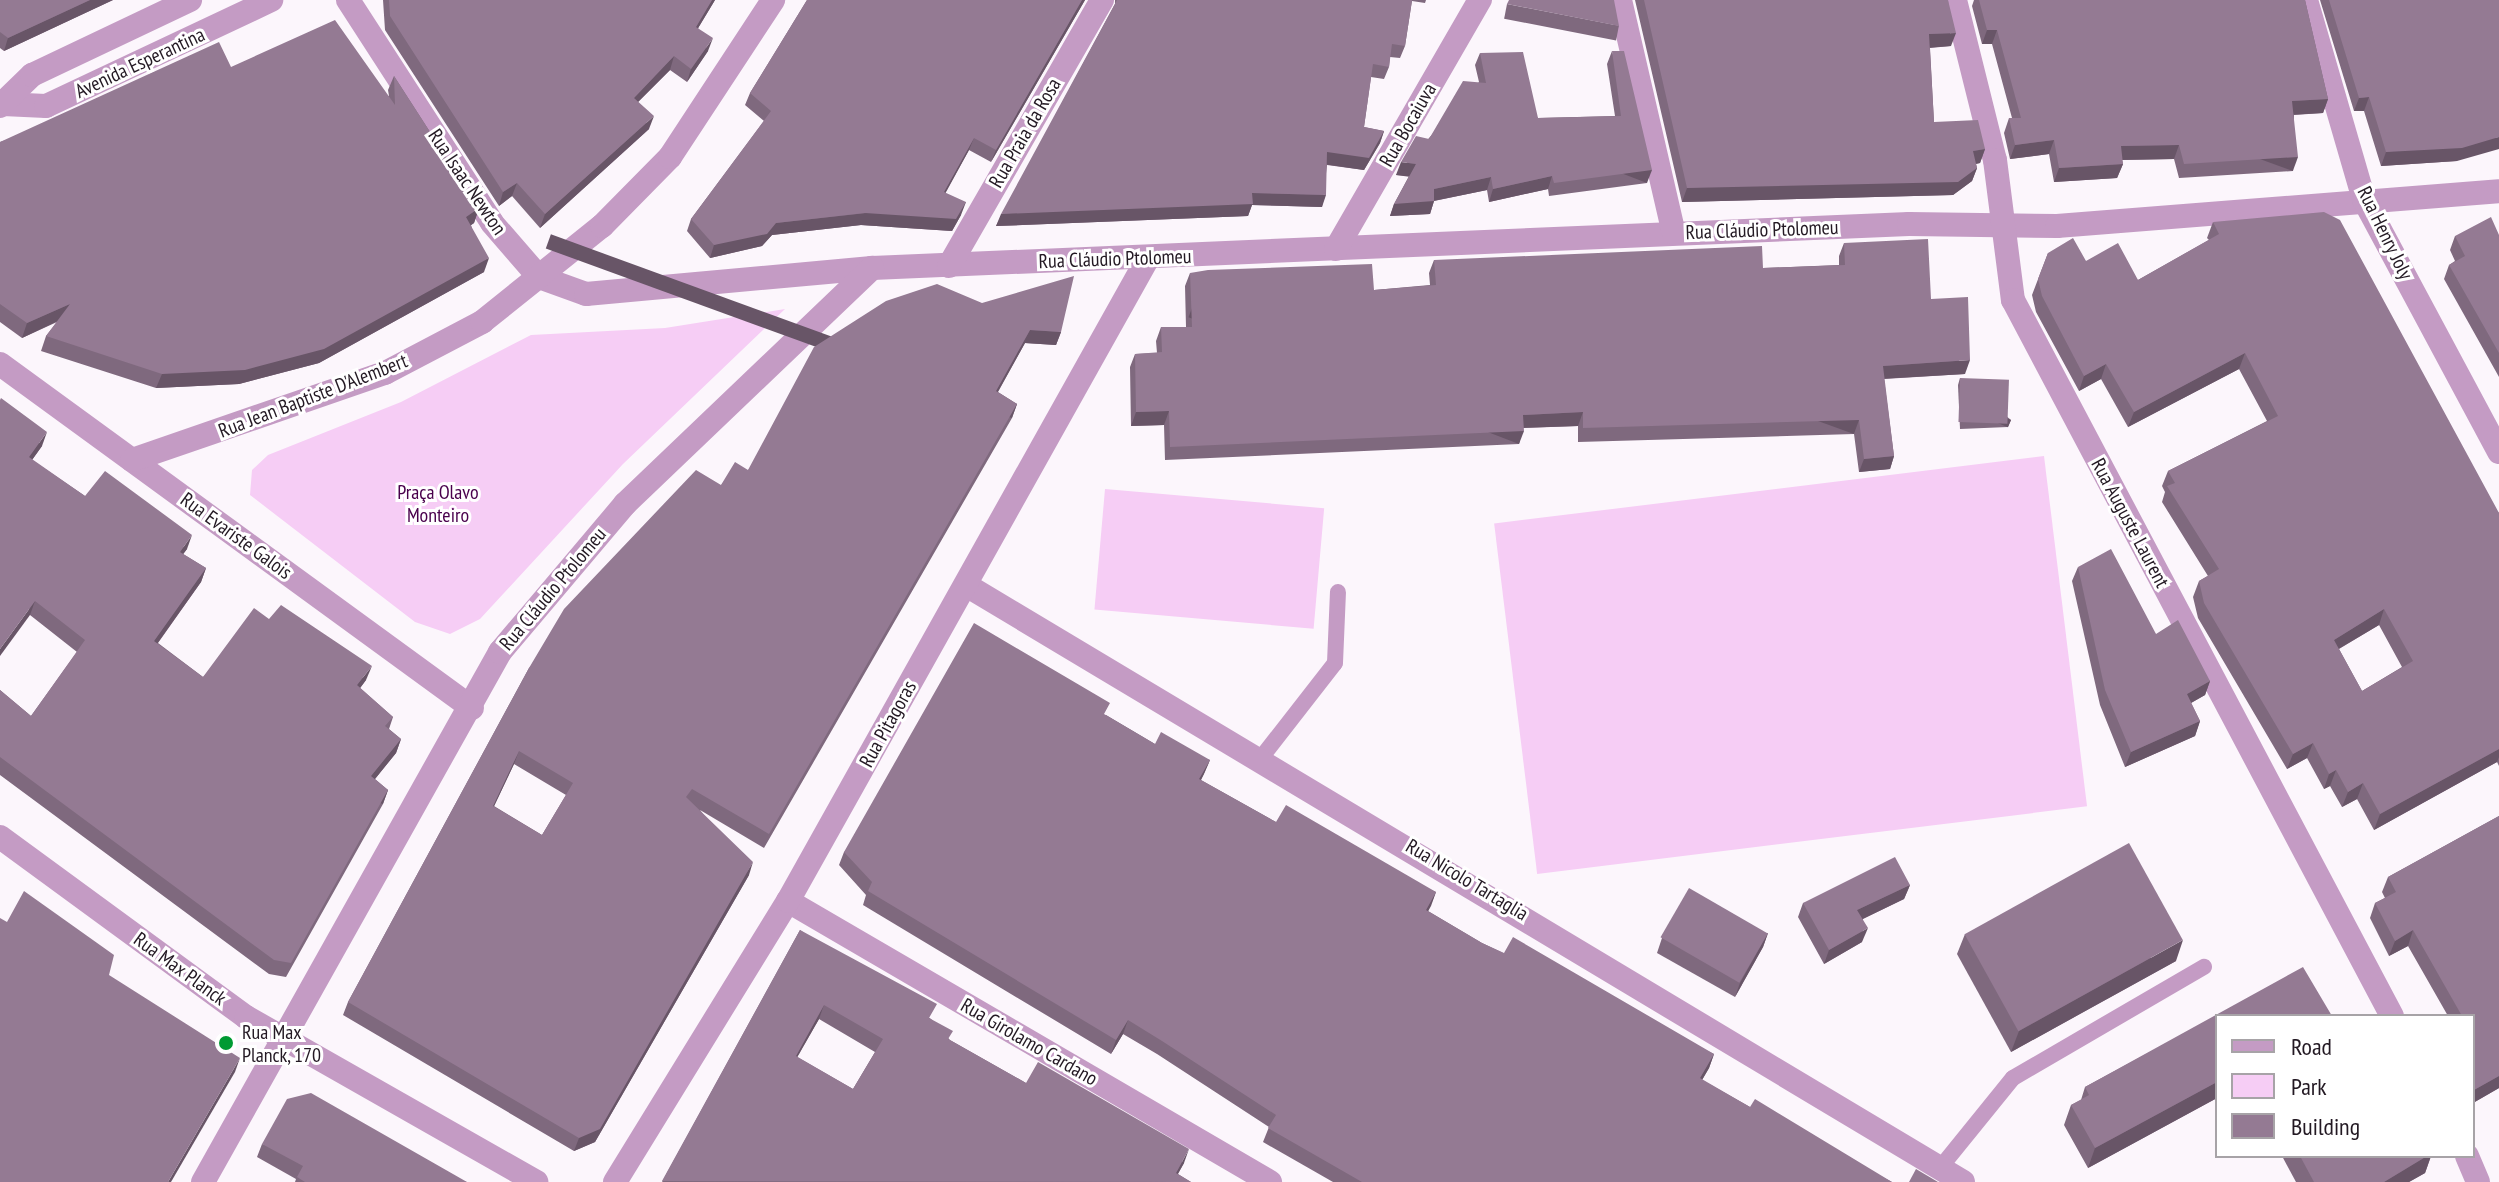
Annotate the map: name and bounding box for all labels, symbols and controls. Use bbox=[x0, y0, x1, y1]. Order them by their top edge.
street label: Avenida Esperantina bbox=[71, 23, 209, 103]
street label: Rua Praia da Rosa bbox=[984, 74, 1066, 192]
street label: Rua Bocaiuva bbox=[1374, 79, 1442, 171]
street label: Rua Isaac Newton bbox=[423, 124, 511, 240]
street label: Rua Henry Joly bbox=[2352, 182, 2418, 284]
street label: Rua Cláudio Ptolomeu bbox=[1685, 215, 1839, 245]
street label: Rua Cláudio Ptolomeu bbox=[1038, 244, 1192, 274]
street label: Rua Jean Baptiste D'Alembert bbox=[215, 349, 411, 443]
street label: Rua Auguste Laurent bbox=[2086, 454, 2174, 592]
park label: Praça Olavo Monteiro bbox=[397, 480, 479, 527]
street label: Rua Evariste Galois bbox=[176, 488, 296, 584]
street label: Rua Cláudio Ptolomeu bbox=[495, 523, 611, 655]
street label: Rua Pitagoras bbox=[855, 677, 921, 771]
street label: Rua Nicolo Tartaglia bbox=[1401, 834, 1533, 926]
street label: Rua Max Planck bbox=[129, 927, 231, 1011]
street label: Rua Girolamo Cardano bbox=[956, 993, 1102, 1091]
legend bbox=[2215, 1014, 2475, 1158]
place label: Rua Max Planck, 170 bbox=[242, 1020, 322, 1067]
text: Road bbox=[2291, 1031, 2332, 1062]
marker: Rua Max Planck, 170 bbox=[217, 1034, 235, 1052]
text: Park bbox=[2291, 1071, 2327, 1102]
text: Building bbox=[2291, 1111, 2360, 1142]

